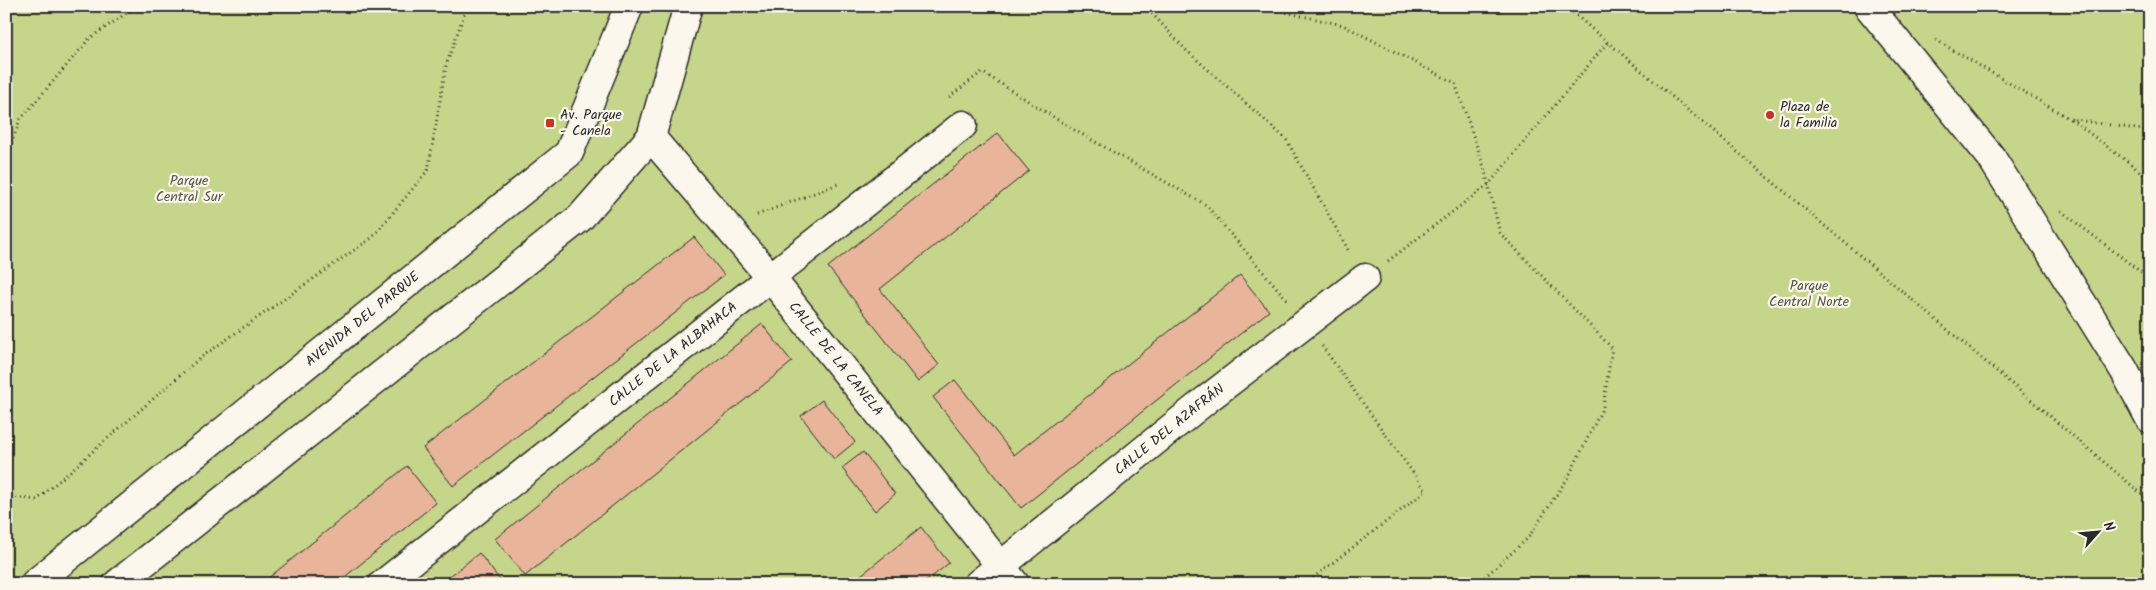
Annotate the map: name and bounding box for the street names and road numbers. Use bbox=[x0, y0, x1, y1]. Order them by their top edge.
street label: AVENIDA DEL PARQUE bbox=[301, 266, 425, 372]
street label: CALLE DE LA ALBAHACA bbox=[604, 296, 742, 412]
street label: CALLE DE LA CANELA bbox=[783, 297, 888, 421]
street label: CALLE DEL AZAFRÁN bbox=[1110, 378, 1230, 481]

